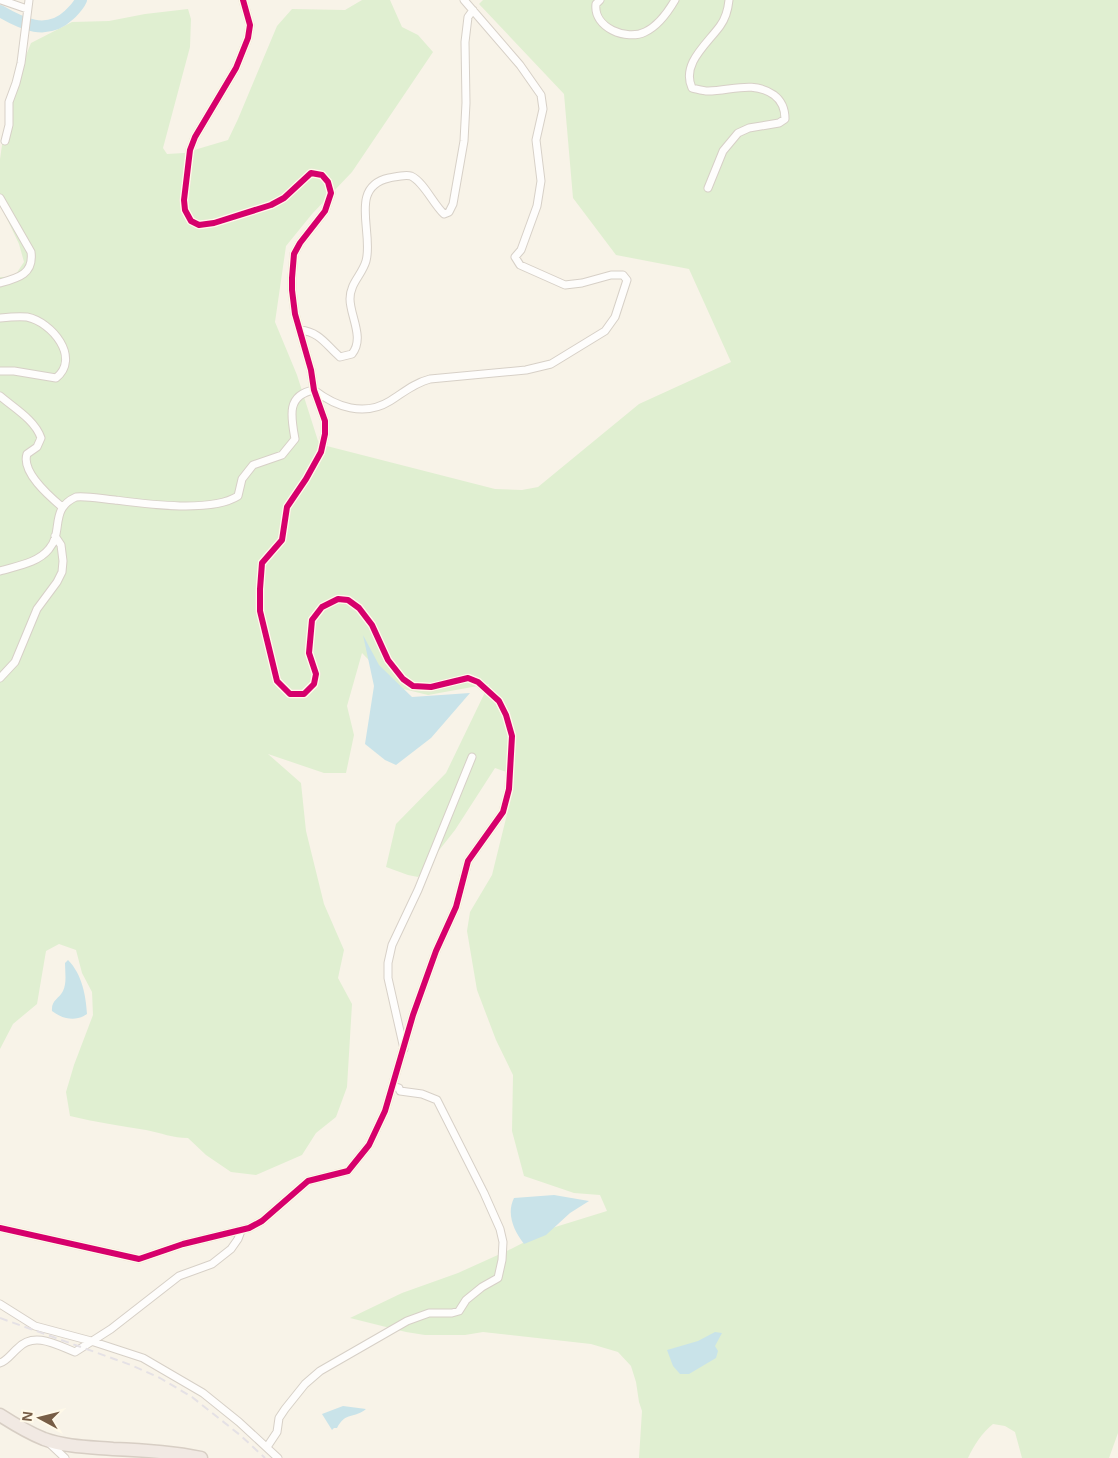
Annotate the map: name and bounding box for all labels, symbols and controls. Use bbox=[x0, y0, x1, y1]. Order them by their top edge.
north arrow bbox=[15, 1393, 65, 1443]
text: N bbox=[19, 1410, 36, 1422]

